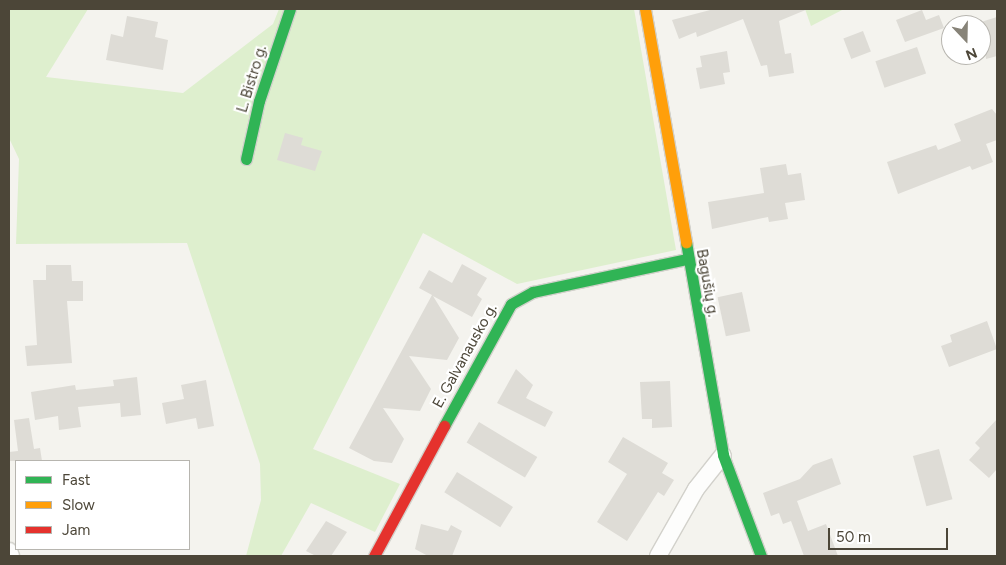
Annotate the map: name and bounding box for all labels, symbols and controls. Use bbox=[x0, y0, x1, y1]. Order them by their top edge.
north arrow bbox=[941, 15, 991, 65]
street label: L. Bistro g. bbox=[233, 43, 271, 115]
text: N bbox=[963, 44, 979, 63]
street label: Bagušių g. bbox=[692, 248, 722, 318]
street label: E. Galvanausko g. bbox=[429, 301, 501, 411]
legend bbox=[15, 460, 190, 550]
text: Fast bbox=[62, 471, 90, 489]
text: Slow bbox=[62, 496, 95, 514]
scale bar bbox=[831, 518, 951, 550]
text: Jam bbox=[62, 521, 90, 539]
text: 50 m bbox=[836, 528, 871, 546]

